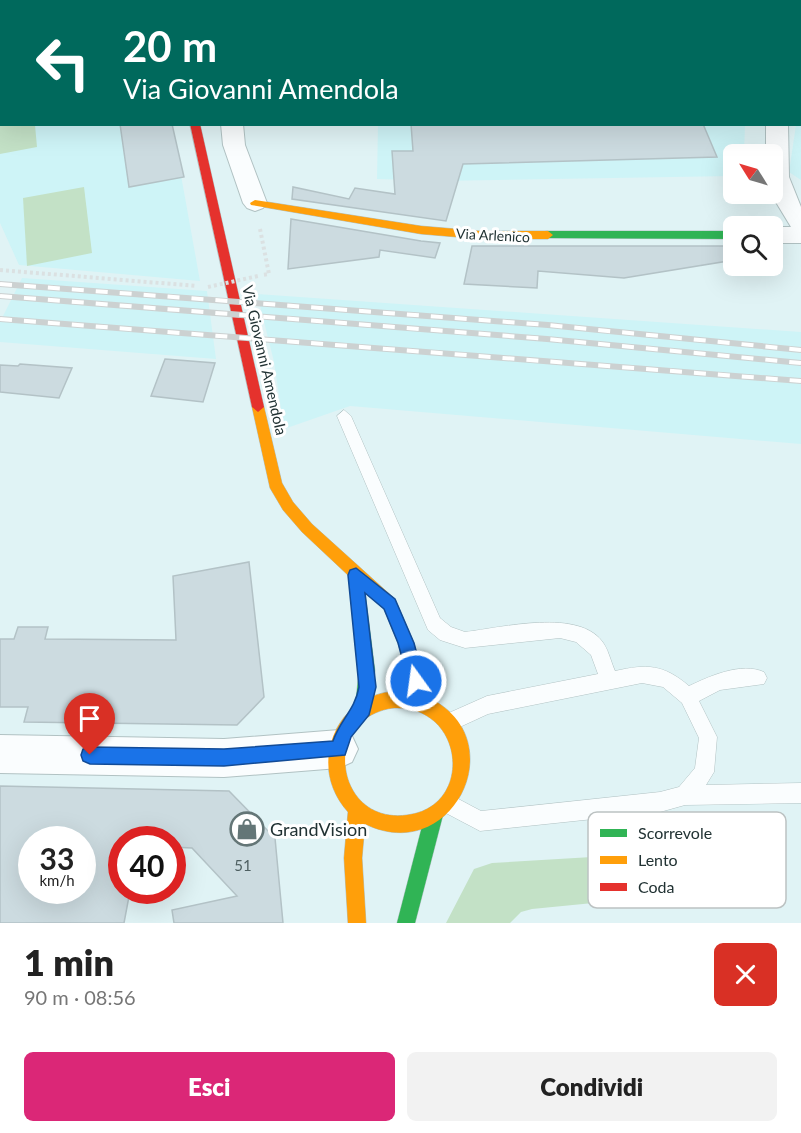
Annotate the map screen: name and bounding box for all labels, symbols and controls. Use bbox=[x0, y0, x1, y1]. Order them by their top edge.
text: 20 m bbox=[123, 21, 217, 71]
icon: left bbox=[24, 24, 102, 102]
text: Via Giovanni Amendola bbox=[123, 72, 399, 105]
north arrow bbox=[723, 144, 783, 204]
map controls bbox=[723, 144, 783, 276]
button: search bbox=[723, 216, 783, 276]
street label: Via Arlenico bbox=[456, 225, 530, 245]
street label: Via Giovanni Amendola bbox=[239, 283, 291, 437]
position arrow bbox=[384, 649, 448, 713]
pin bbox=[64, 693, 115, 755]
icon: arrive bbox=[73, 702, 106, 735]
shop icon: GrandVision bbox=[229, 811, 265, 847]
legend bbox=[588, 812, 786, 908]
place label: GrandVision bbox=[270, 818, 367, 840]
text: Scorrevole bbox=[638, 823, 712, 842]
speed limit sign: 40 bbox=[108, 826, 186, 904]
text: 33 bbox=[40, 840, 74, 876]
text: Lento bbox=[638, 850, 678, 869]
house number: 51 bbox=[234, 856, 252, 874]
text: km/h bbox=[39, 871, 75, 889]
text: Coda bbox=[638, 877, 675, 896]
text: 1 min bbox=[24, 940, 114, 984]
button: close bbox=[714, 943, 777, 1006]
text: 90 m · 08:56 bbox=[24, 985, 136, 1009]
button: Esci bbox=[24, 1052, 395, 1121]
button: Condividi bbox=[407, 1052, 777, 1121]

